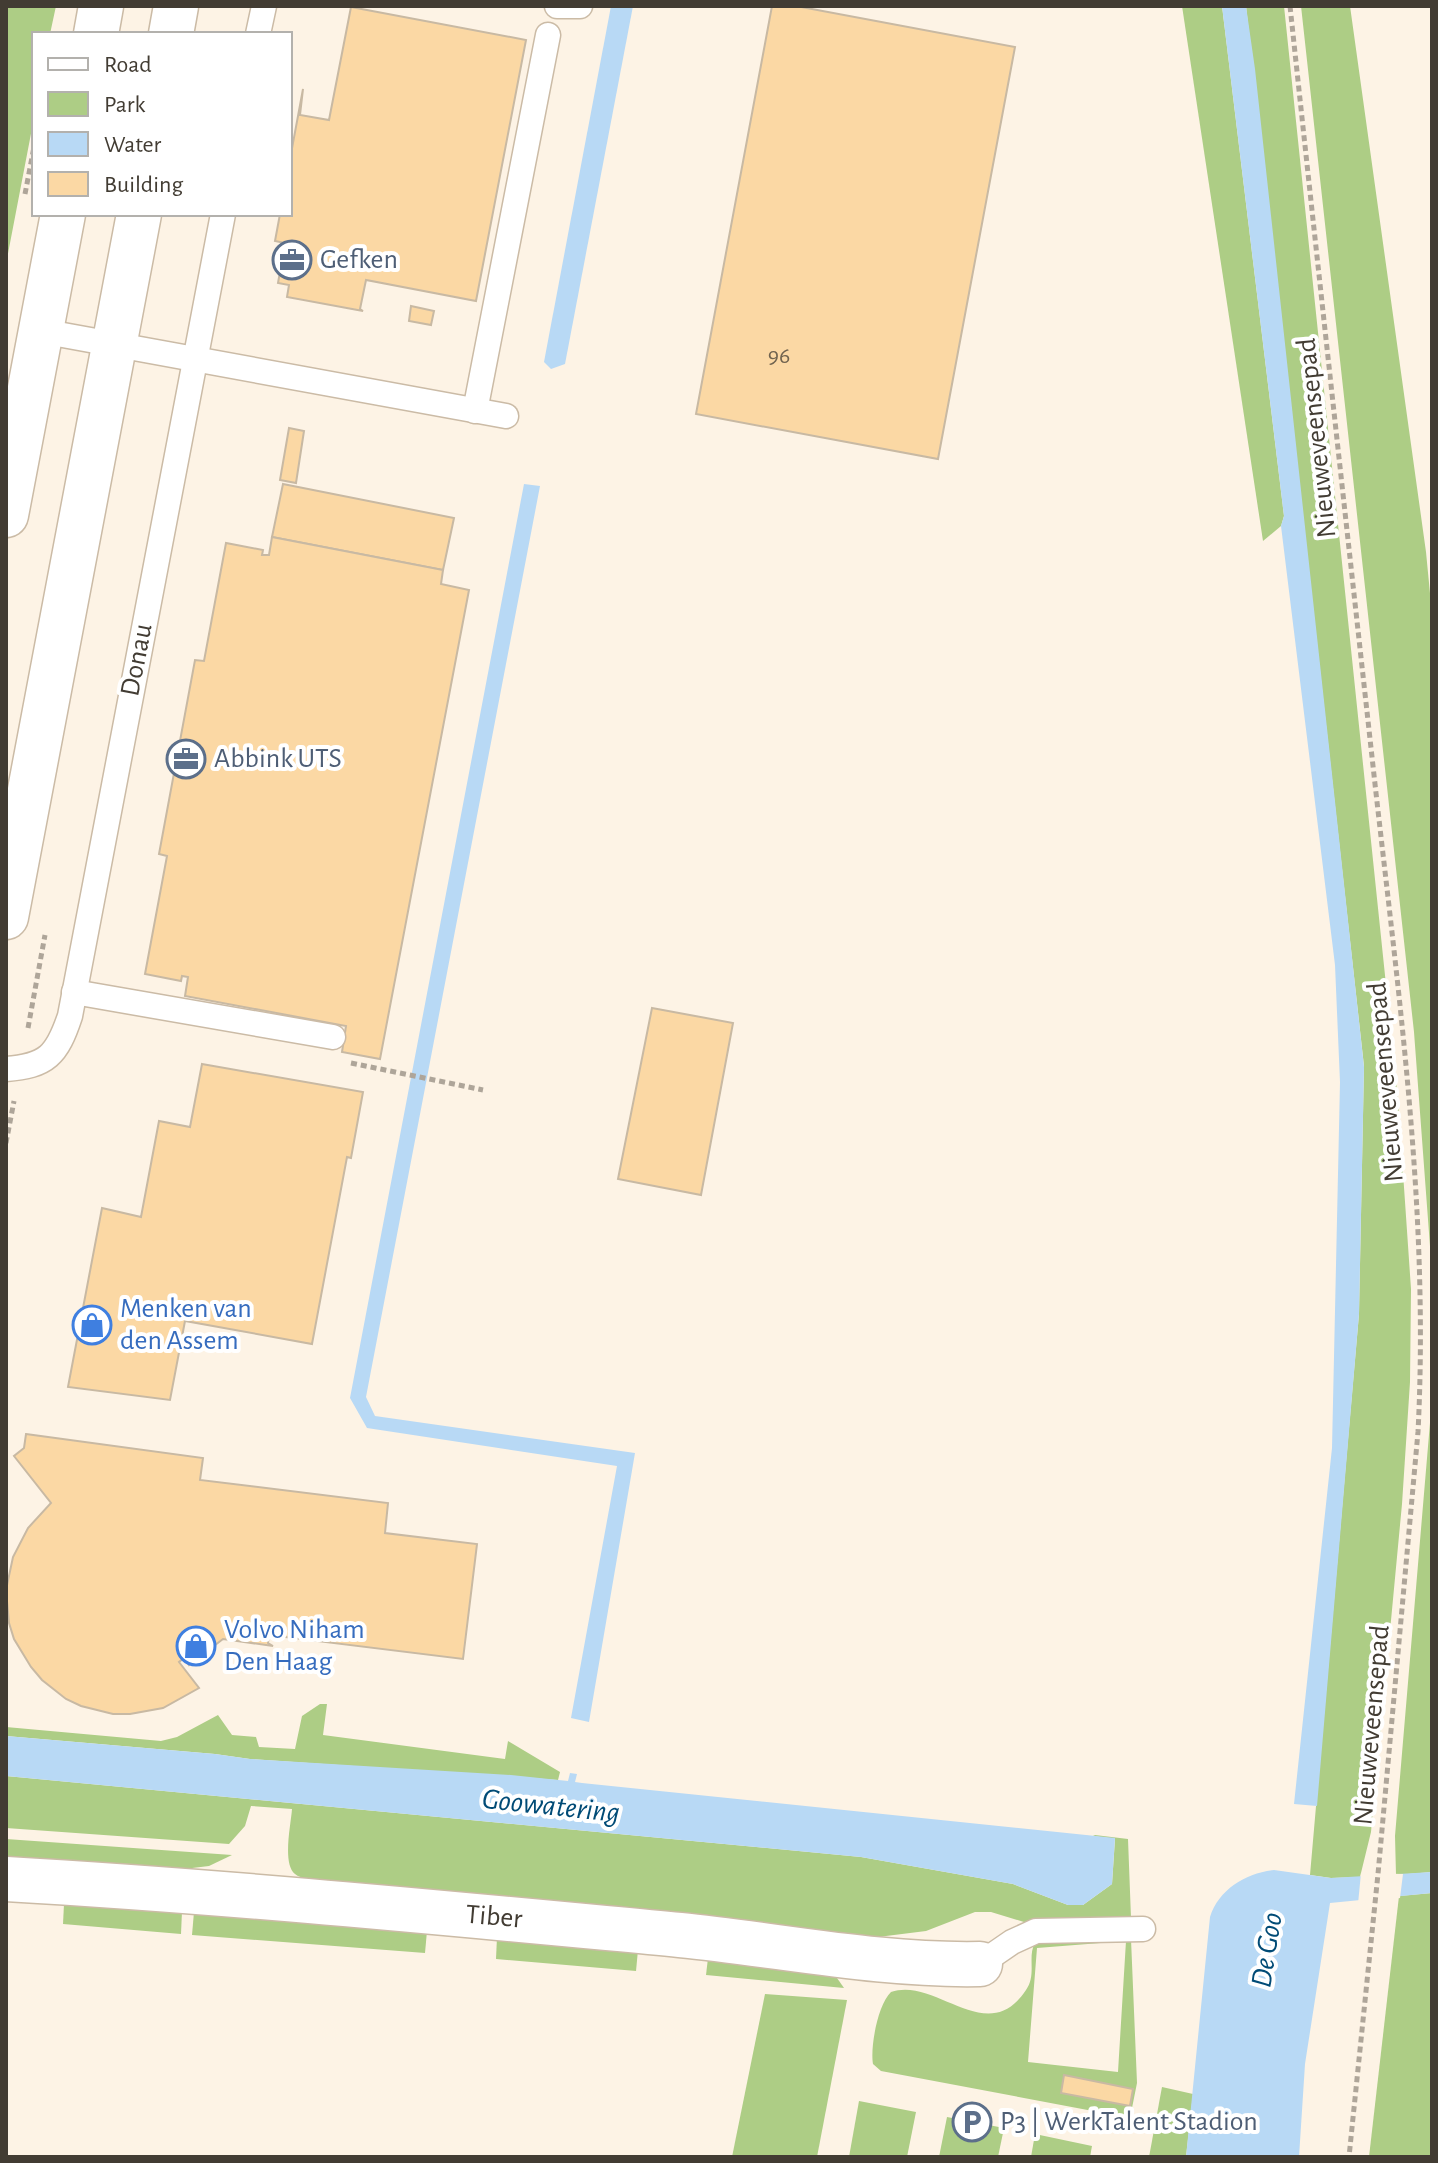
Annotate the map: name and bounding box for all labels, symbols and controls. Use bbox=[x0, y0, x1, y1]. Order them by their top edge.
legend bbox=[32, 32, 292, 216]
text: Road bbox=[104, 53, 152, 77]
text: Park bbox=[104, 93, 145, 117]
text: Water bbox=[104, 133, 162, 157]
text: Building bbox=[104, 173, 183, 197]
office icon: Gefken bbox=[271, 239, 313, 281]
place label: Gefken bbox=[320, 246, 398, 274]
street label: Nieuweveensepad bbox=[1293, 337, 1341, 539]
house number: 96 bbox=[768, 344, 790, 368]
street label: Donau bbox=[116, 621, 158, 699]
office icon: Abbink UTS bbox=[165, 738, 207, 780]
place label: Abbink UTS bbox=[214, 745, 342, 773]
street label: Nieuweveensepad bbox=[1363, 981, 1409, 1183]
place label: Menken van den Assem bbox=[120, 1295, 252, 1355]
shop icon: Menken van den Assem bbox=[71, 1304, 113, 1346]
place label: Volvo Niham Den Haag bbox=[224, 1616, 365, 1676]
street label: Nieuweveensepad bbox=[1349, 1624, 1395, 1826]
shop icon: Volvo Niham Den Haag bbox=[175, 1625, 217, 1667]
water label: Goowatering bbox=[481, 1784, 621, 1828]
street label: Tiber bbox=[464, 1901, 524, 1933]
water label: De Goo bbox=[1246, 1910, 1288, 1990]
parking icon: P3 | WerkTalent Stadion bbox=[951, 2101, 993, 2143]
place label: P3 | WerkTalent Stadion bbox=[1000, 2107, 1258, 2137]

